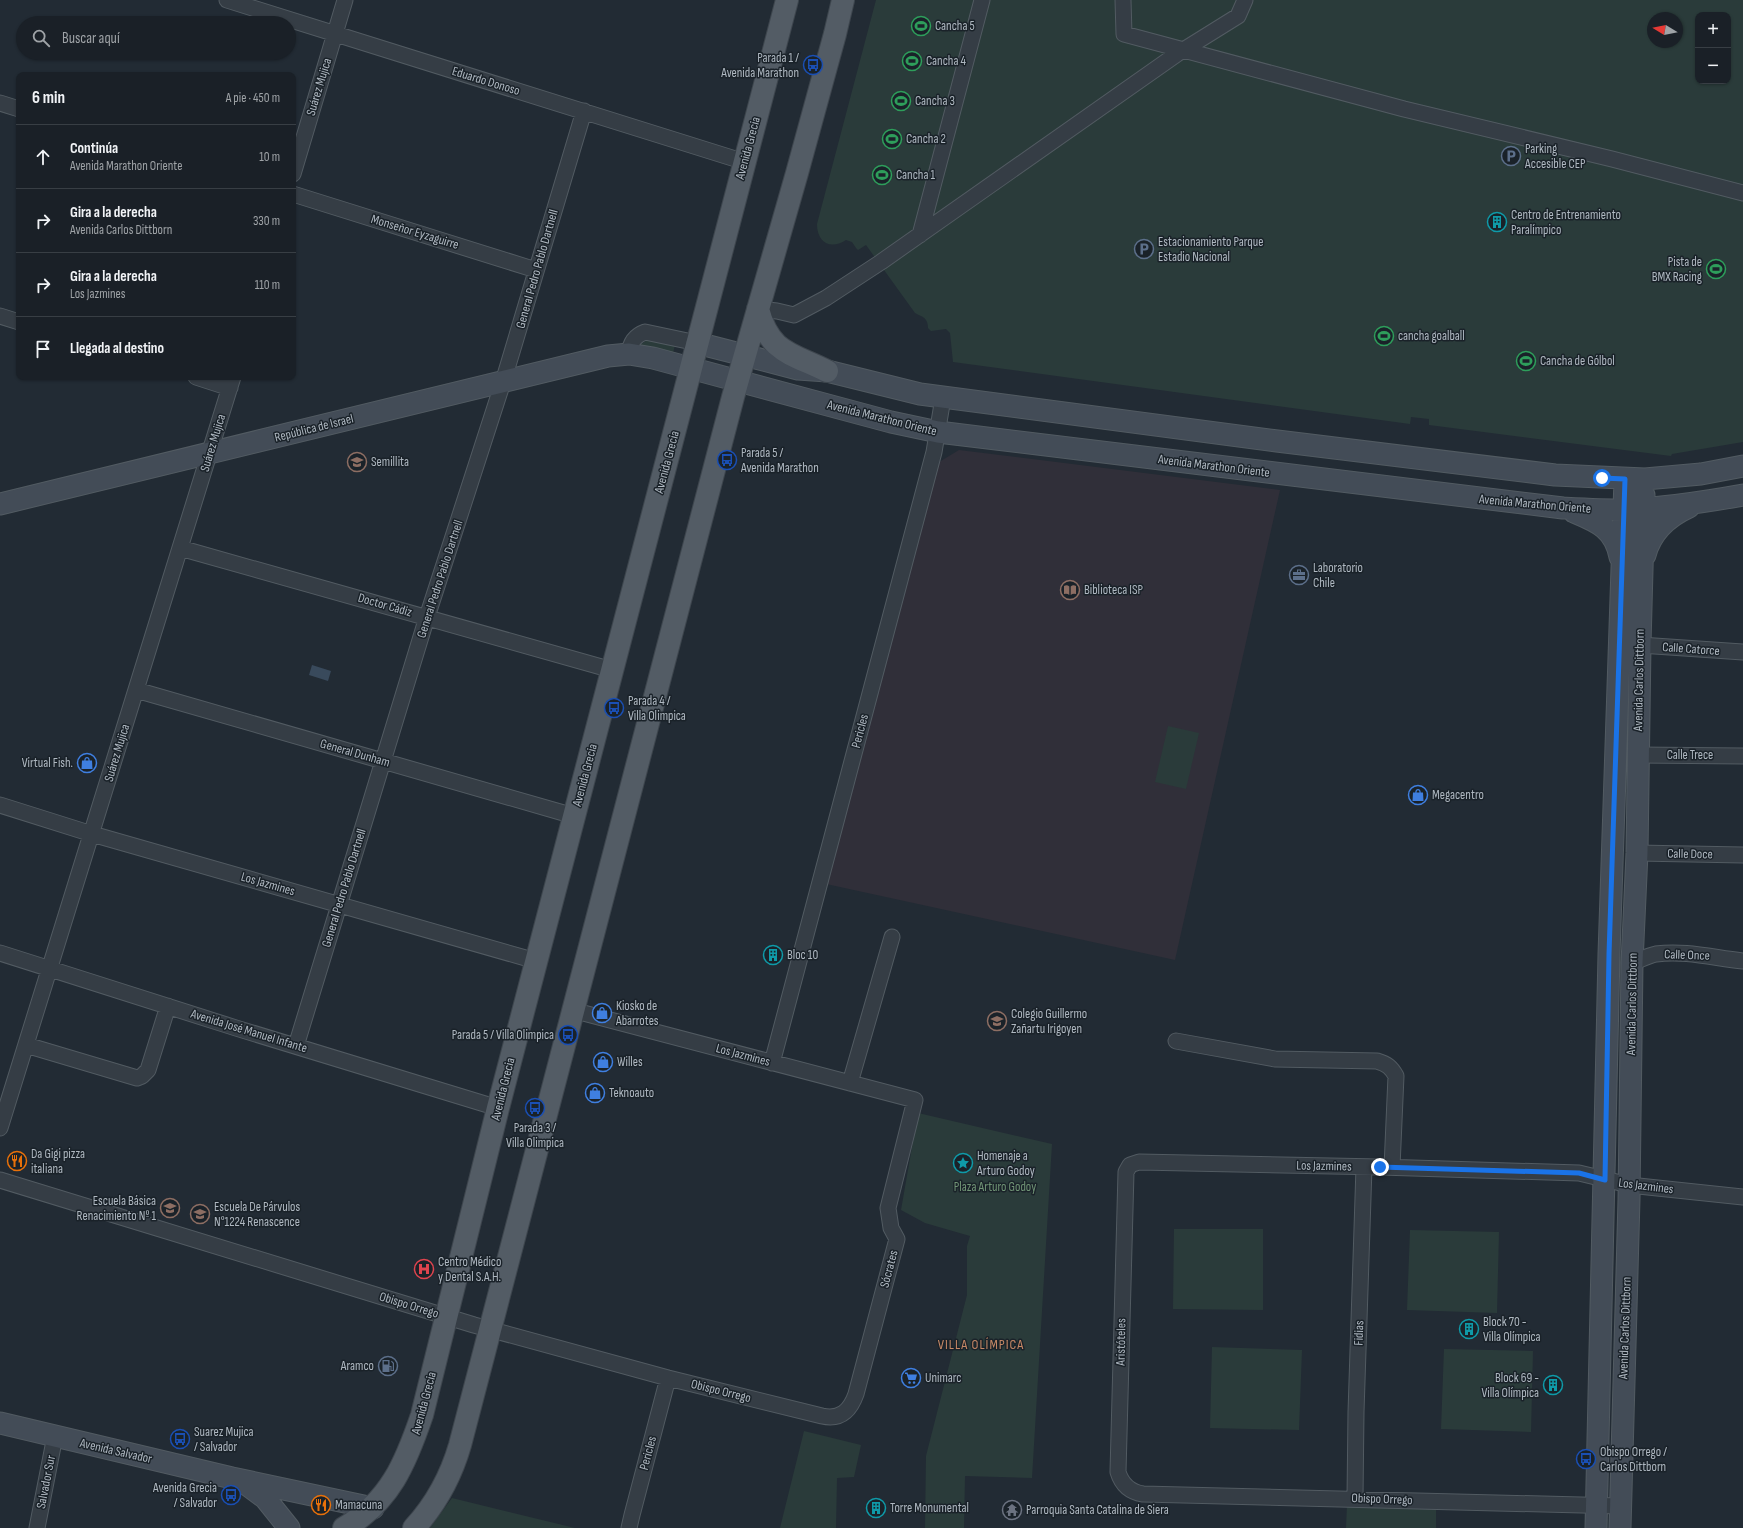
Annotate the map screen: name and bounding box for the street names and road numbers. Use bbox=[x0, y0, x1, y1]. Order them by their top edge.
street label: Suárez Mujica bbox=[303, 56, 335, 118]
street label: Eduardo Donoso bbox=[450, 63, 522, 99]
street label: Avenida Grecia bbox=[732, 115, 764, 182]
street label: General Pedro Pablo Dartnell bbox=[512, 208, 562, 330]
street label: Monseñor Eyzaguirre bbox=[369, 211, 461, 253]
street label: Avenida Marathon Oriente bbox=[825, 396, 938, 439]
street label: República de Israel bbox=[273, 410, 355, 446]
street label: Suárez Mujica bbox=[197, 412, 229, 474]
street label: Avenida Grecia bbox=[651, 429, 683, 496]
street label: Avenida Marathon Oriente bbox=[1156, 451, 1271, 481]
street label: Avenida Marathon Oriente bbox=[1477, 491, 1592, 517]
street label: General Pedro Pablo Dartnell bbox=[413, 518, 467, 640]
street label: Doctor Cádiz bbox=[356, 590, 414, 620]
street label: Avenida Carlos Dittborn bbox=[1630, 629, 1648, 732]
street label: Calle Catorce bbox=[1662, 639, 1720, 659]
street label: Pericles bbox=[848, 712, 872, 750]
street label: Suárez Mujica bbox=[101, 722, 133, 784]
street label: General Dunham bbox=[318, 735, 392, 771]
street label: Avenida Grecia bbox=[569, 742, 601, 809]
street label: Calle Trece bbox=[1667, 747, 1713, 763]
street label: General Pedro Pablo Dartnell bbox=[318, 827, 370, 949]
street label: Calle Doce bbox=[1667, 846, 1713, 862]
street label: Los Jazmines bbox=[239, 869, 297, 899]
street label: Calle Once bbox=[1664, 946, 1710, 964]
street label: Avenida Carlos Dittborn bbox=[1623, 953, 1641, 1056]
street label: Avenida José Manuel Infante bbox=[188, 1005, 309, 1056]
street label: Los Jazmines bbox=[714, 1040, 772, 1070]
street label: Avenida Grecia bbox=[487, 1056, 518, 1123]
street label: Los Jazmines bbox=[1296, 1158, 1352, 1174]
street label: Los Jazmines bbox=[1618, 1175, 1675, 1197]
street label: Sócrates bbox=[876, 1248, 902, 1290]
street label: Avenida Carlos Dittborn bbox=[1615, 1277, 1635, 1380]
street label: Obispo Orrego bbox=[377, 1288, 441, 1322]
street label: Aristóteles bbox=[1113, 1318, 1129, 1367]
street label: Fidias bbox=[1351, 1320, 1367, 1346]
street label: Avenida Grecia bbox=[408, 1370, 440, 1437]
street label: Obispo Orrego bbox=[689, 1376, 753, 1406]
street label: Pericles bbox=[636, 1434, 660, 1472]
street label: Avenida Salvador bbox=[77, 1435, 154, 1467]
street label: Salvador Sur bbox=[33, 1454, 59, 1510]
street label: Obispo Orrego bbox=[1351, 1490, 1413, 1508]

